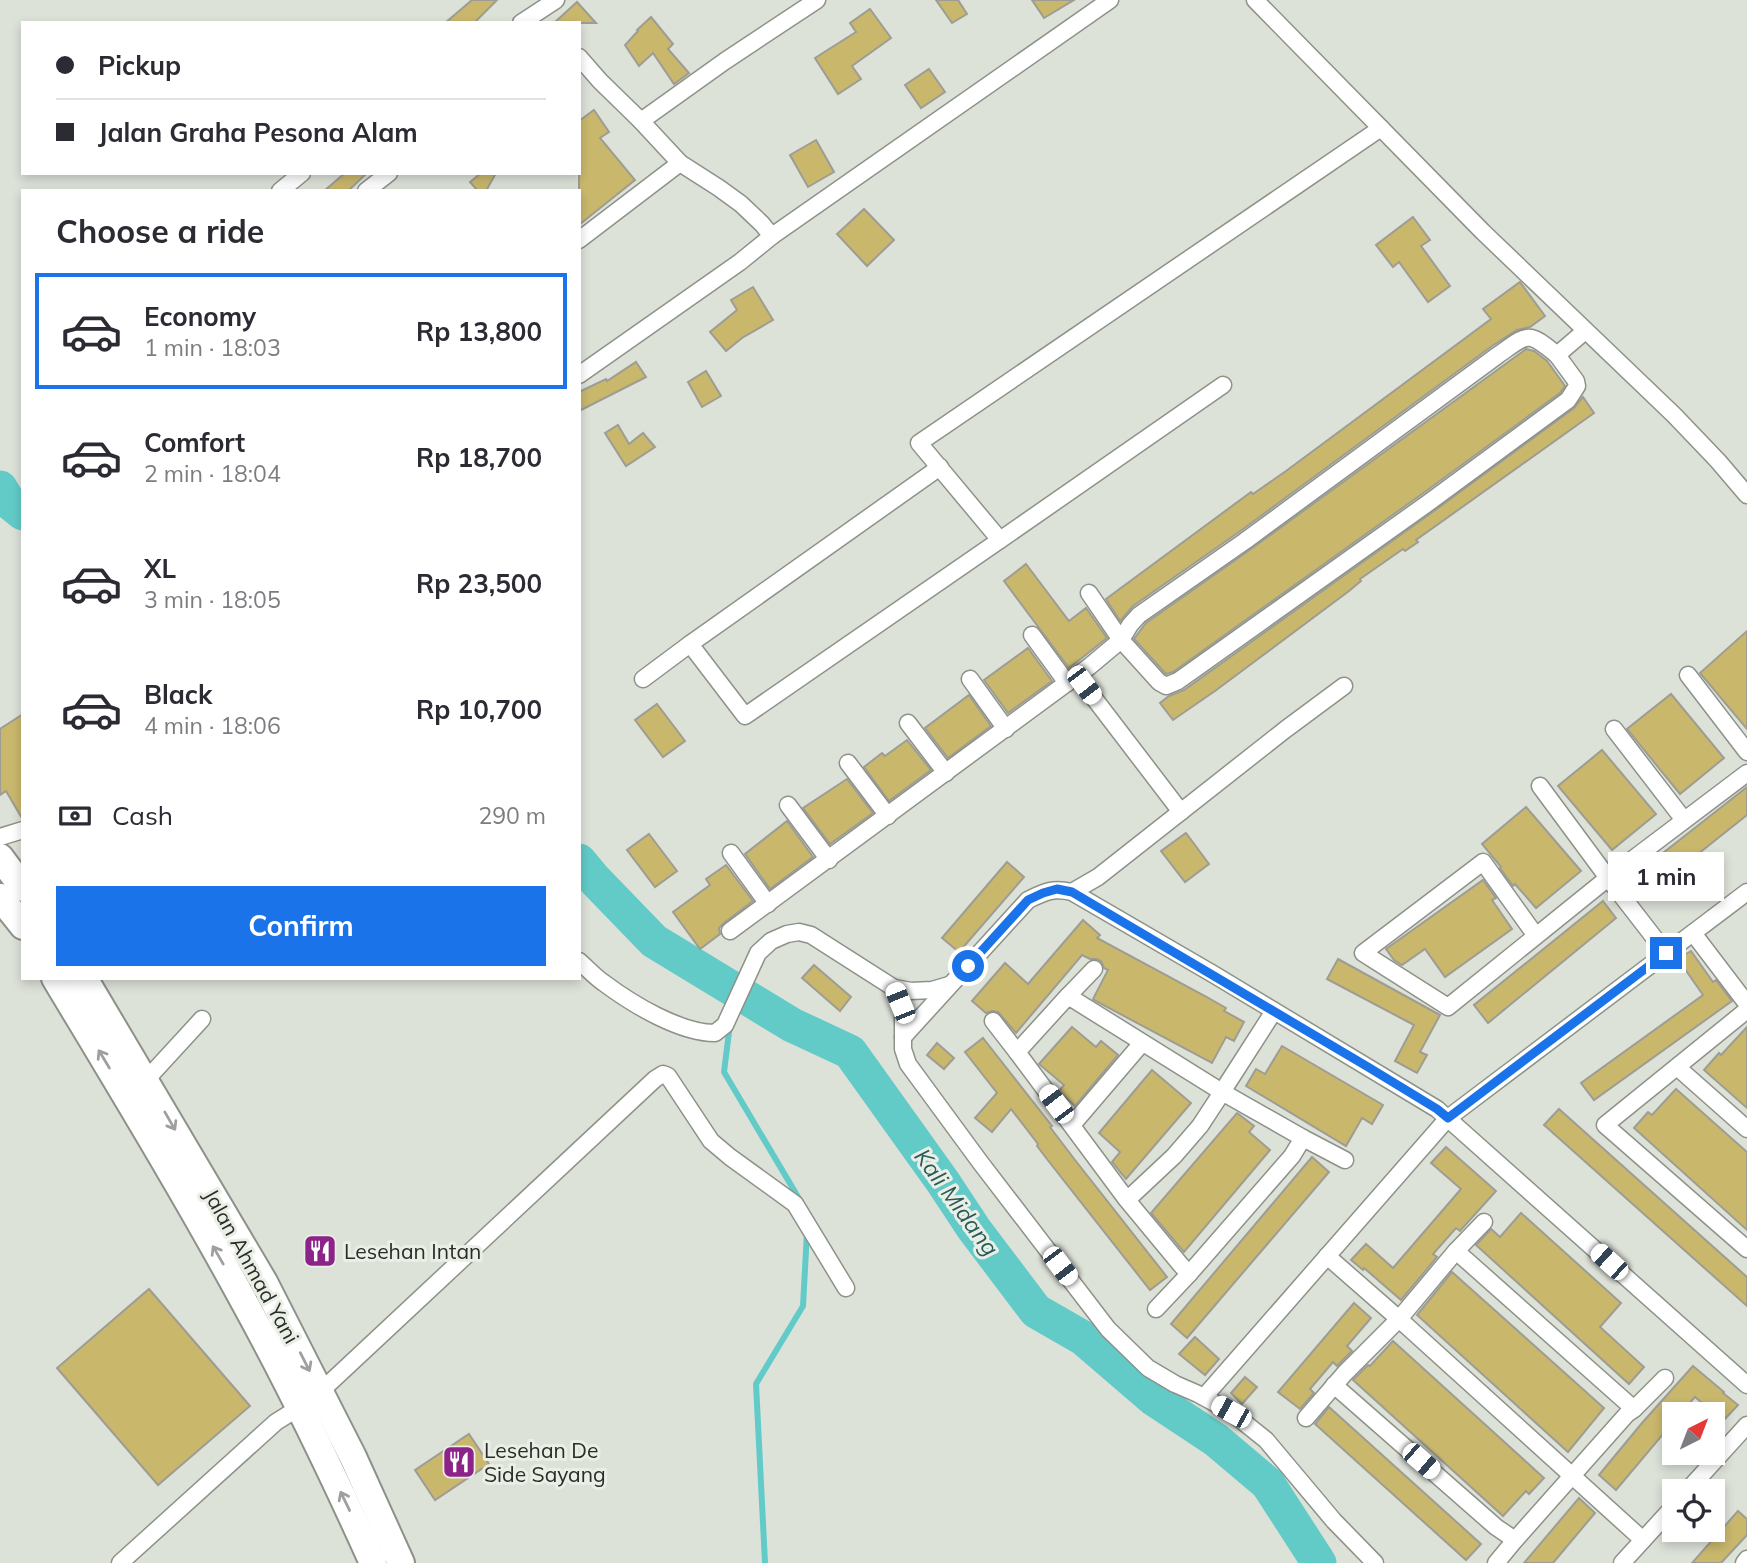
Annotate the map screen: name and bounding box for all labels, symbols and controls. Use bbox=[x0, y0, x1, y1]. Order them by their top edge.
text: Pickup bbox=[98, 49, 181, 82]
text: Jalan Graha Pesona Alam bbox=[98, 116, 418, 149]
text: Choose a ride bbox=[56, 211, 264, 251]
icon: car bbox=[60, 300, 123, 363]
text: Economy bbox=[144, 300, 256, 333]
text: Rp 13,800 bbox=[416, 315, 542, 348]
text: 1 min · 18:03 bbox=[144, 333, 281, 362]
icon: car bbox=[60, 426, 123, 489]
text: Comfort bbox=[144, 426, 245, 459]
text: Rp 18,700 bbox=[416, 441, 542, 474]
text: 2 min · 18:04 bbox=[144, 459, 281, 488]
icon: car bbox=[60, 552, 123, 615]
text: XL bbox=[144, 552, 176, 585]
text: Rp 23,500 bbox=[416, 567, 542, 600]
text: 3 min · 18:05 bbox=[144, 585, 281, 614]
car bbox=[1063, 662, 1106, 708]
icon: car bbox=[60, 678, 123, 741]
text: Black bbox=[144, 678, 212, 711]
text: Rp 10,700 bbox=[416, 693, 542, 726]
text: 4 min · 18:06 bbox=[144, 711, 281, 740]
icon: cash bbox=[56, 797, 94, 835]
text: Cash bbox=[112, 799, 173, 832]
text: 290 m bbox=[478, 801, 546, 830]
callout: 1 min bbox=[1608, 852, 1724, 900]
text: 1 min bbox=[1636, 862, 1696, 891]
button: Confirm bbox=[56, 886, 546, 966]
route end bbox=[1650, 937, 1682, 969]
route start bbox=[952, 950, 984, 982]
car bbox=[883, 980, 918, 1026]
one-way arrow bbox=[96, 1049, 110, 1069]
car bbox=[1035, 1081, 1078, 1127]
one-way arrow bbox=[163, 1111, 177, 1131]
water label: Kali Midang bbox=[908, 1143, 1006, 1261]
street label: Jalan Ahmad Yani bbox=[199, 1184, 305, 1348]
restaurant icon: Lesehan Intan bbox=[301, 1232, 339, 1270]
place label: Lesehan Intan bbox=[344, 1238, 481, 1264]
car bbox=[1587, 1240, 1632, 1284]
car bbox=[1039, 1243, 1082, 1289]
one-way arrow bbox=[210, 1246, 224, 1266]
one-way arrow bbox=[299, 1351, 312, 1372]
car bbox=[1208, 1393, 1255, 1431]
north arrow bbox=[1662, 1402, 1726, 1465]
map controls bbox=[1662, 1402, 1725, 1542]
place label: Lesehan De Side Sayang bbox=[484, 1437, 606, 1487]
car bbox=[1399, 1439, 1444, 1483]
restaurant icon: Lesehan De Side Sayang bbox=[440, 1443, 478, 1481]
button: locate bbox=[1662, 1479, 1725, 1542]
one-way arrow bbox=[337, 1491, 351, 1512]

